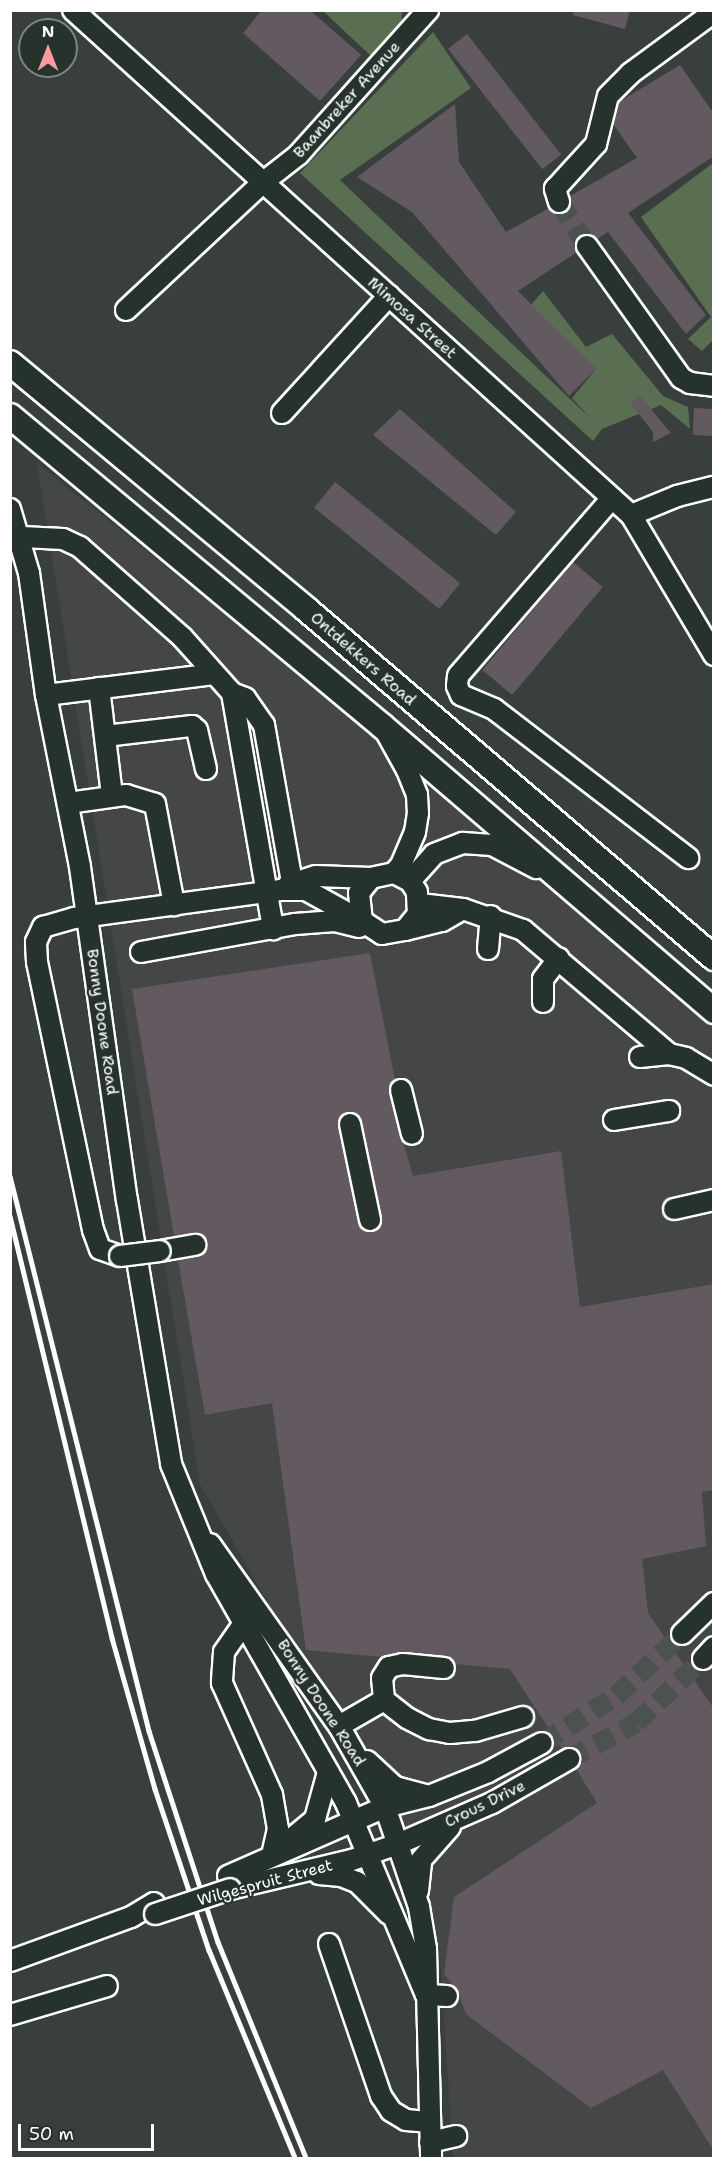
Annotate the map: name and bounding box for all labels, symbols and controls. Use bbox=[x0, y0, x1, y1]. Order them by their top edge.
north arrow bbox=[18, 18, 78, 78]
text: N bbox=[42, 21, 54, 42]
street label: Baanbreker Avenue bbox=[290, 38, 404, 162]
street label: Mimosa Street bbox=[364, 273, 460, 363]
street label: Ontdekkers Road bbox=[306, 608, 420, 710]
street label: Bonny Doone Road bbox=[82, 948, 122, 1096]
street label: Bonny Doone Road bbox=[273, 1636, 369, 1770]
street label: Crous Drive bbox=[442, 1776, 528, 1832]
street label: Wilgespruit Street bbox=[195, 1856, 335, 1910]
scale bar bbox=[21, 2112, 158, 2150]
text: 50 m bbox=[29, 2122, 74, 2146]

